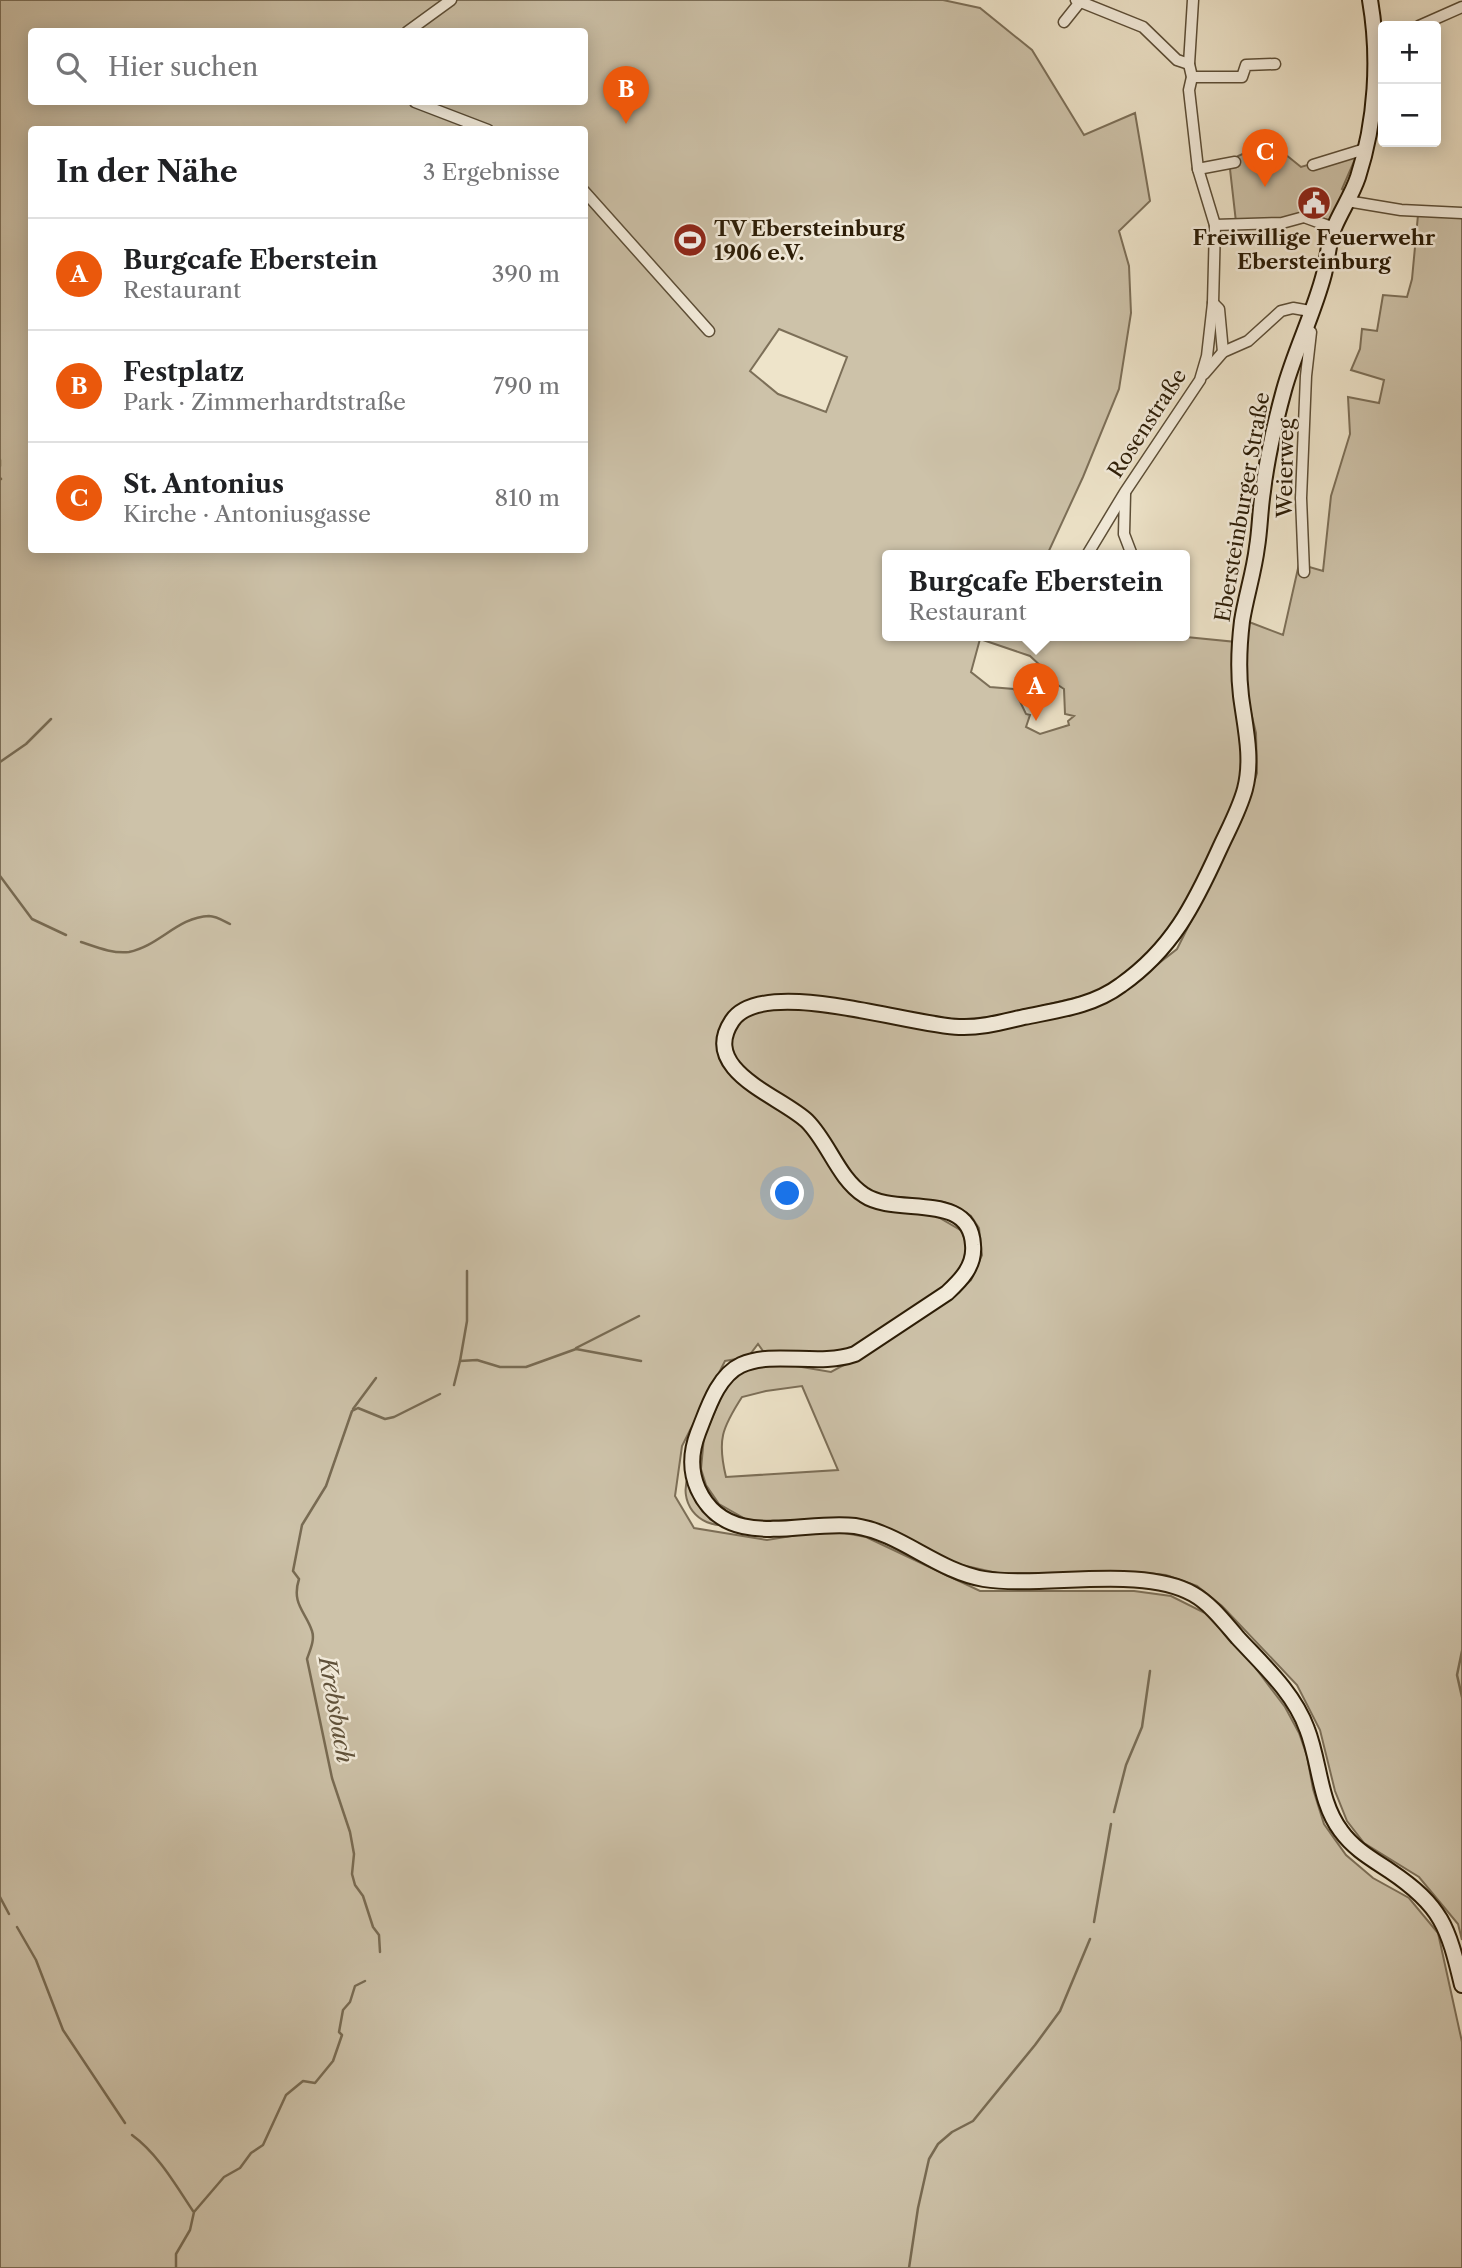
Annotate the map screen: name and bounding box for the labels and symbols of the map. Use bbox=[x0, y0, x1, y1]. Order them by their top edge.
pin: B bbox=[603, 66, 649, 124]
pin: C bbox=[1242, 129, 1288, 187]
public building icon: Freiwillige Feuerwehr Ebersteinburg bbox=[1295, 184, 1333, 222]
place label: TV Ebersteinburg 1906 e.V. bbox=[714, 216, 906, 265]
sports icon: TV Ebersteinburg 1906 e.V. bbox=[671, 221, 709, 259]
place label: Freiwillige Feuerwehr Ebersteinburg bbox=[1193, 225, 1436, 274]
street label: Rosenstraße bbox=[1103, 364, 1191, 482]
street label: Ebersteinburger Straße bbox=[1209, 390, 1275, 624]
street label: Weierweg bbox=[1272, 417, 1298, 519]
pin: A bbox=[1013, 663, 1059, 721]
your location bbox=[770, 1176, 804, 1210]
water label: Krebsbach bbox=[313, 1653, 359, 1765]

